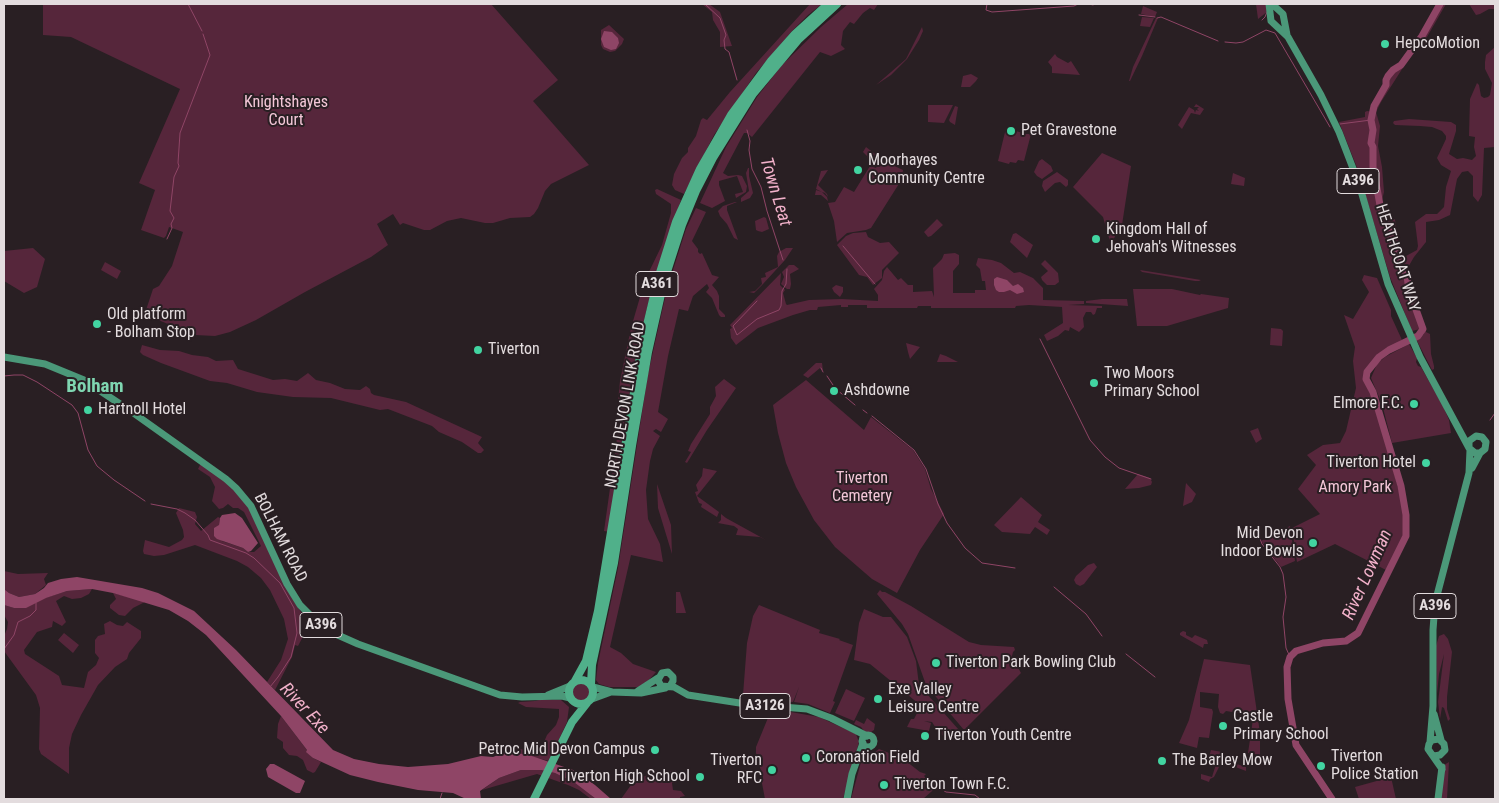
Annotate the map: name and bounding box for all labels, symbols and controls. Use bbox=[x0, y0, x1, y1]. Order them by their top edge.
place label: HepcoMotion bbox=[1395, 34, 1480, 54]
marker: HepcoMotion bbox=[1379, 38, 1391, 50]
park label: Knightshayes Court bbox=[244, 93, 328, 131]
place label: Pet Gravestone bbox=[1021, 121, 1117, 141]
marker: Pet Gravestone bbox=[1005, 125, 1017, 137]
place label: Moorhayes Community Centre bbox=[868, 151, 985, 189]
water label: Town Leat bbox=[754, 155, 796, 229]
marker: Moorhayes Community Centre bbox=[852, 164, 864, 176]
road number: A396 bbox=[1337, 168, 1379, 194]
street label: HEATHCOAT WAY bbox=[1371, 202, 1423, 314]
place label: Kingdom Hall of Jehovah's Witnesses bbox=[1106, 220, 1237, 258]
marker: Kingdom Hall of Jehovah's Witnesses bbox=[1090, 233, 1102, 245]
road number: A361 bbox=[636, 272, 678, 296]
place label: Old platform - Bolham Stop bbox=[107, 305, 195, 343]
marker: Old platform - Bolham Stop bbox=[91, 318, 103, 330]
street label: NORTH DEVON LINK ROAD bbox=[602, 320, 650, 490]
place label: Tiverton bbox=[488, 340, 540, 360]
marker: Tiverton bbox=[472, 344, 484, 356]
place label: Two Moors Primary School bbox=[1104, 364, 1200, 402]
district label: Bolham bbox=[66, 376, 124, 398]
marker: Two Moors Primary School bbox=[1088, 377, 1100, 389]
place label: Ashdowne bbox=[844, 381, 910, 401]
marker: Ashdowne bbox=[828, 385, 840, 397]
place label: Elmore F.C. bbox=[1333, 394, 1404, 414]
marker: Elmore F.C. bbox=[1408, 398, 1420, 410]
place label: Hartnoll Hotel bbox=[98, 400, 186, 420]
marker: Hartnoll Hotel bbox=[82, 404, 94, 416]
place label: Tiverton Hotel bbox=[1327, 453, 1416, 473]
marker: Tiverton Hotel bbox=[1420, 457, 1432, 469]
park label: Tiverton Cemetery bbox=[832, 469, 892, 507]
park label: Amory Park bbox=[1318, 478, 1392, 498]
street label: BOLHAM ROAD bbox=[249, 490, 311, 586]
place label: Mid Devon Indoor Bowls bbox=[1221, 524, 1303, 562]
water label: River Lowman bbox=[1338, 526, 1398, 624]
marker: Mid Devon Indoor Bowls bbox=[1307, 537, 1319, 549]
road number: A396 bbox=[1414, 594, 1456, 618]
road number: A396 bbox=[300, 612, 342, 638]
place label: Tiverton Park Bowling Club bbox=[946, 653, 1116, 673]
marker: Tiverton Park Bowling Club bbox=[930, 657, 942, 669]
water label: River Exe bbox=[275, 679, 333, 739]
place label: Exe Valley Leisure Centre bbox=[888, 680, 979, 718]
marker: Exe Valley Leisure Centre bbox=[872, 693, 884, 705]
road number: A3126 bbox=[740, 694, 790, 718]
place label: Castle Primary School bbox=[1233, 707, 1329, 745]
marker: Castle Primary School bbox=[1217, 720, 1229, 732]
place label: Tiverton Youth Centre bbox=[935, 726, 1072, 746]
marker: Tiverton Youth Centre bbox=[919, 730, 931, 742]
place label: Petroc Mid Devon Campus bbox=[478, 740, 645, 760]
marker: Petroc Mid Devon Campus bbox=[649, 744, 661, 756]
place label: Tiverton Police Station bbox=[1331, 747, 1419, 785]
place label: Coronation Field bbox=[816, 748, 920, 768]
place label: Tiverton RFC bbox=[710, 751, 762, 789]
place label: The Barley Mow bbox=[1172, 751, 1272, 771]
marker: Coronation Field bbox=[800, 752, 812, 764]
marker: The Barley Mow bbox=[1156, 755, 1168, 767]
marker: Tiverton Police Station bbox=[1315, 760, 1327, 772]
marker: Tiverton RFC bbox=[766, 764, 778, 776]
place label: Tiverton High School bbox=[558, 767, 690, 787]
marker: Tiverton High School bbox=[694, 771, 706, 783]
place label: Tiverton Town F.C. bbox=[894, 775, 1010, 795]
marker: Tiverton Town F.C. bbox=[878, 779, 890, 791]

